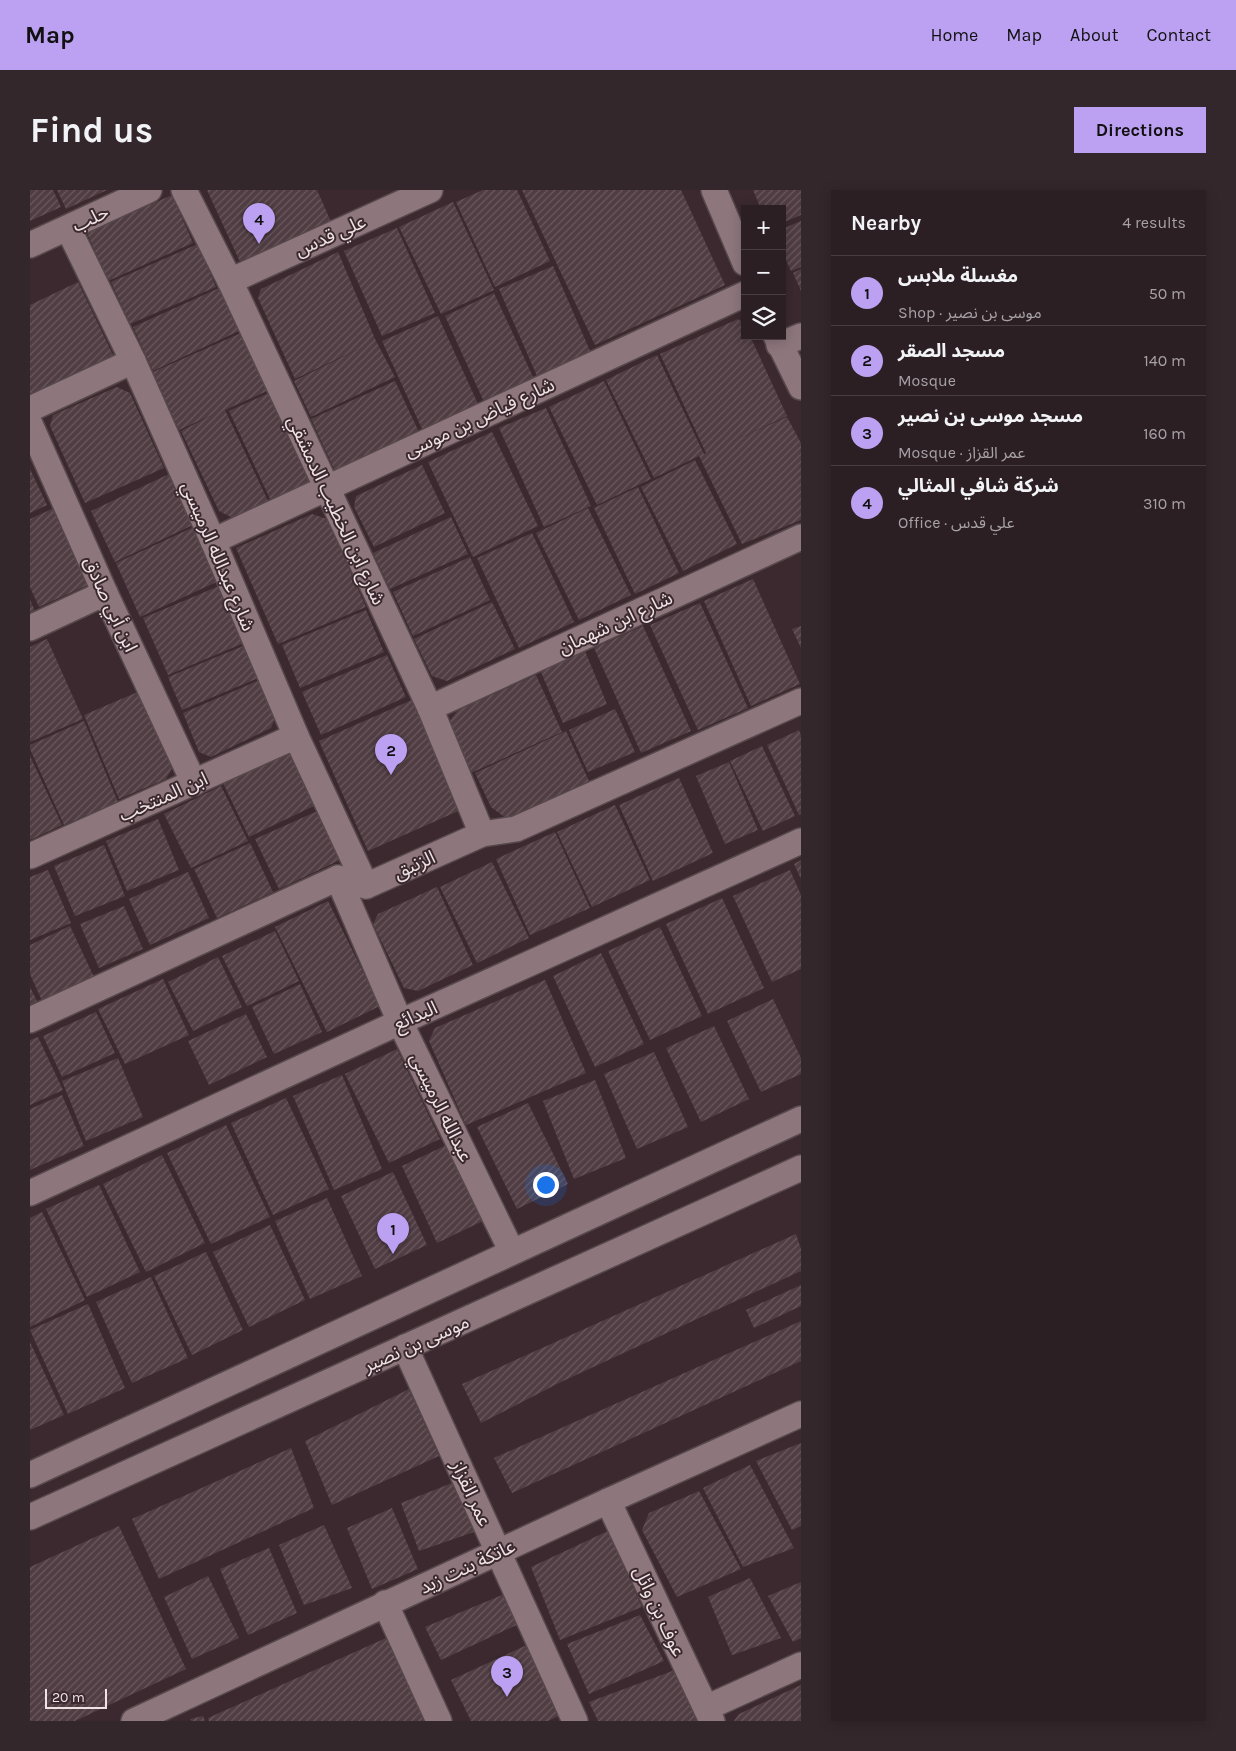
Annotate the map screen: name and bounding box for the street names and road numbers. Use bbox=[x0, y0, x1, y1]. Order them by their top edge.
street label: حلب bbox=[69, 201, 112, 237]
street label: علي قدس bbox=[292, 211, 371, 264]
street label: شارع فياض بن موسى bbox=[401, 373, 559, 464]
street label: شارع ابن الخطيب الدمشقي bbox=[279, 412, 390, 610]
street label: شارع عبدالله الرميسي bbox=[174, 478, 259, 636]
street label: ابن أبي صادق bbox=[75, 553, 142, 657]
street label: شارع ابن شهمان bbox=[555, 587, 677, 661]
street label: ابن المنتخب bbox=[116, 768, 211, 826]
street label: الزنبق bbox=[390, 846, 439, 884]
street label: البدائع bbox=[390, 997, 442, 1038]
street label: عبدالله الرميسي bbox=[402, 1049, 477, 1167]
street label: موسى بن نصير bbox=[359, 1311, 473, 1377]
street label: عمر القزاز bbox=[446, 1456, 496, 1530]
street label: عاتكة بنت زيد bbox=[416, 1535, 519, 1599]
street label: عوف بن وائل bbox=[629, 1563, 690, 1660]

